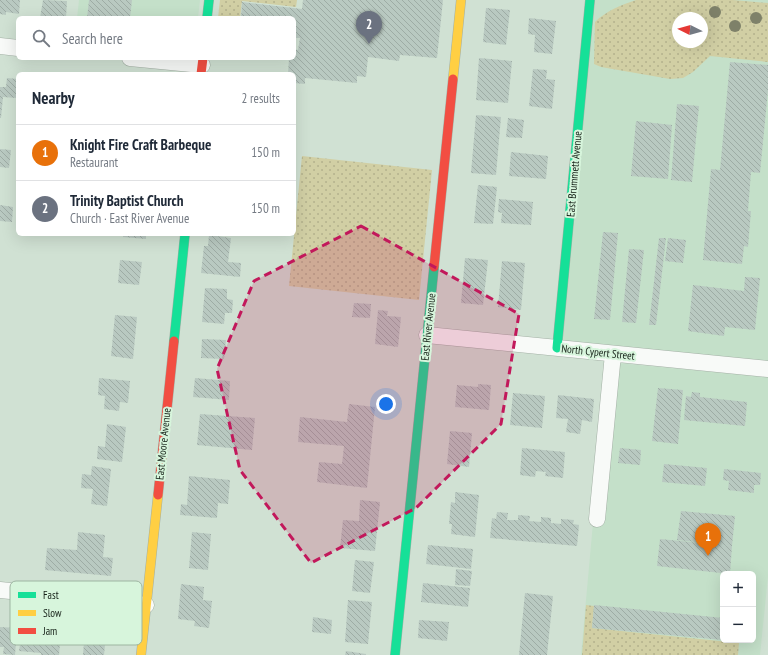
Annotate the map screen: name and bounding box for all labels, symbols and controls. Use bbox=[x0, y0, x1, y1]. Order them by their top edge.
pin: 2 bbox=[356, 11, 382, 44]
north arrow bbox=[672, 12, 708, 48]
search box bbox=[16, 16, 296, 60]
icon: search bbox=[30, 27, 52, 49]
text: Search here bbox=[62, 29, 123, 48]
text: Nearby bbox=[32, 87, 75, 109]
text: 2 results bbox=[241, 90, 280, 107]
street label: East Brummett Avenue bbox=[563, 130, 585, 217]
text: Knight Fire Craft Barbeque bbox=[70, 135, 211, 154]
text: 1 bbox=[42, 144, 48, 161]
text: 150 m bbox=[251, 144, 280, 161]
text: Restaurant bbox=[70, 154, 118, 171]
text: Trinity Baptist Church bbox=[70, 191, 184, 210]
text: 2 bbox=[42, 200, 48, 217]
text: 150 m bbox=[251, 200, 280, 217]
text: Church · East River Avenue bbox=[70, 210, 189, 227]
street label: East River Avenue bbox=[418, 292, 439, 361]
street label: North Cypert Street bbox=[561, 341, 635, 363]
your location bbox=[376, 394, 396, 414]
street label: East Moore Avenue bbox=[152, 407, 174, 481]
pin: 1 bbox=[695, 523, 721, 556]
map controls bbox=[720, 571, 756, 643]
button: + bbox=[720, 571, 756, 607]
legend bbox=[10, 581, 142, 645]
text: Fast bbox=[43, 588, 59, 602]
text: Slow bbox=[43, 606, 62, 620]
button: − bbox=[720, 607, 756, 643]
text: Jam bbox=[42, 624, 57, 638]

